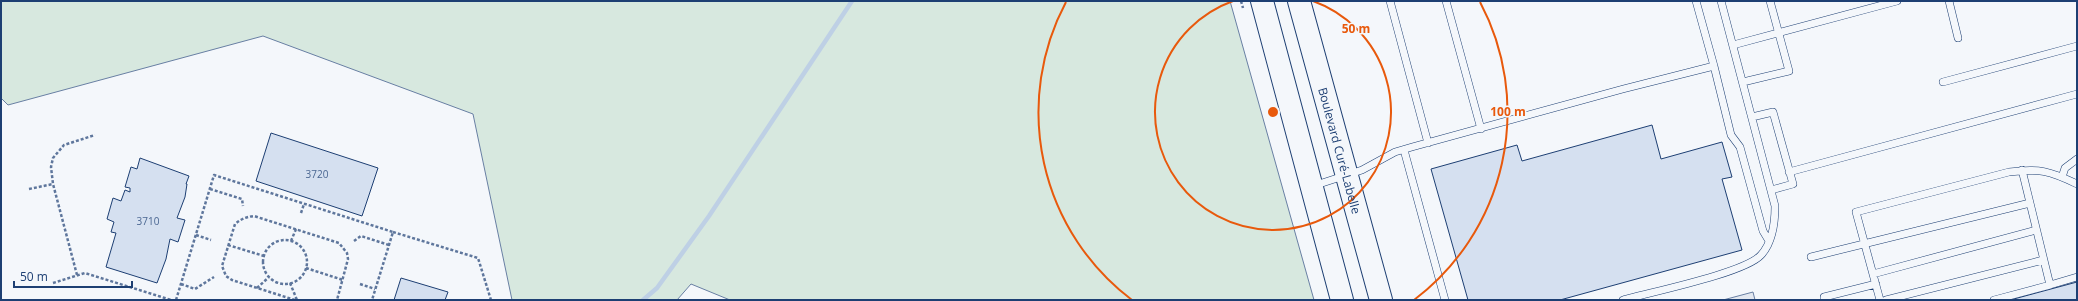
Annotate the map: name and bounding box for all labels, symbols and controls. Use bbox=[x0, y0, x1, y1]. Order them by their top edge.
text: 50 m bbox=[1342, 20, 1370, 37]
street label: Boulevard Curé-Labelle bbox=[1315, 85, 1366, 216]
text: 100 m bbox=[1490, 103, 1526, 120]
centre of rings bbox=[1266, 105, 1280, 119]
house number: 3720 bbox=[306, 167, 329, 181]
house number: 3710 bbox=[137, 214, 160, 228]
scale bar bbox=[14, 263, 132, 289]
text: 50 m bbox=[20, 268, 48, 285]

